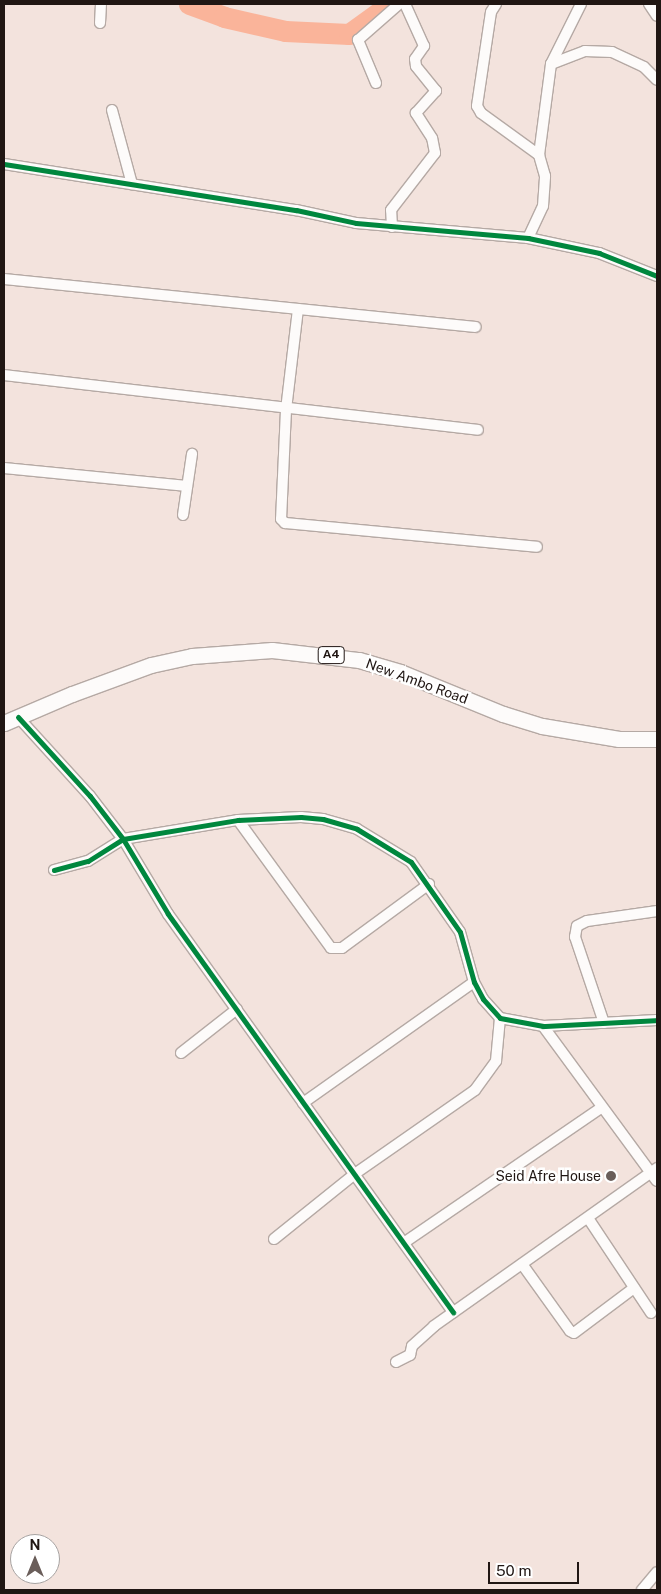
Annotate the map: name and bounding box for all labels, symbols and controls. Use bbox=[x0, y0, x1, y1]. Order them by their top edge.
road number: A4 bbox=[317, 646, 345, 664]
street label: New Ambo Road bbox=[364, 655, 470, 707]
place label: Seid Afre House bbox=[495, 1168, 601, 1184]
marker: Seid Afre House bbox=[605, 1170, 617, 1182]
north arrow bbox=[10, 1534, 60, 1584]
text: N bbox=[30, 1537, 40, 1553]
scale bar bbox=[491, 1552, 582, 1584]
text: 50 m bbox=[496, 1562, 531, 1579]

